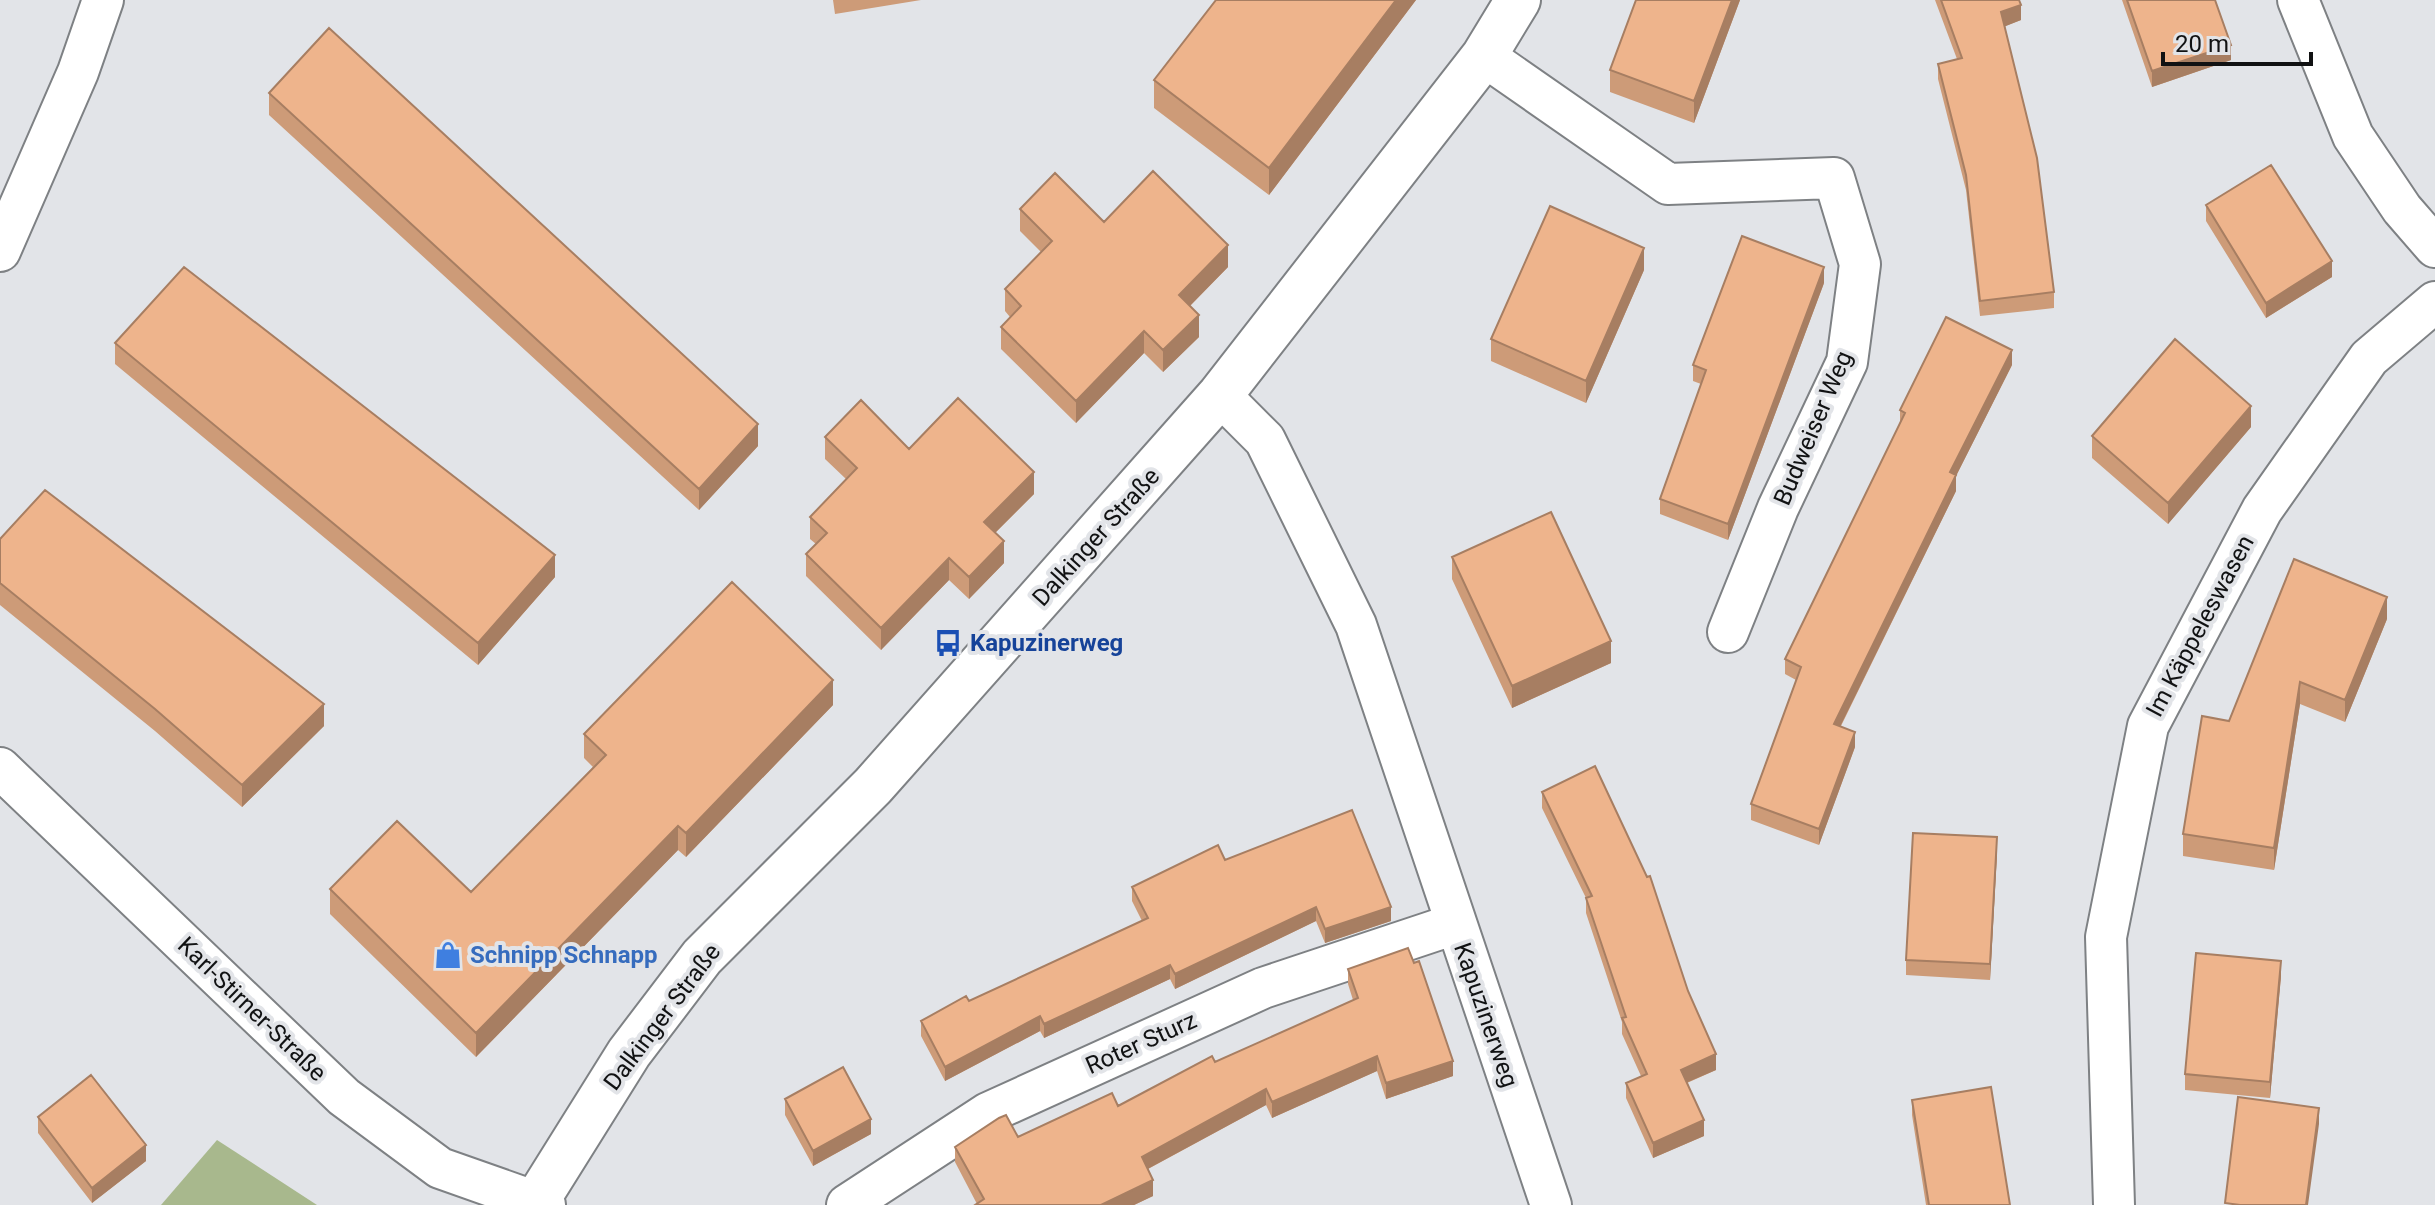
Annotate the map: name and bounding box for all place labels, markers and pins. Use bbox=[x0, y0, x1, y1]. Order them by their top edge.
bus stop icon: Kapuzinerweg bbox=[933, 628, 963, 658]
place label: Kapuzinerweg bbox=[970, 629, 1123, 657]
shop icon: Schnipp Schnapp bbox=[433, 940, 463, 970]
place label: Schnipp Schnapp bbox=[470, 941, 658, 969]

